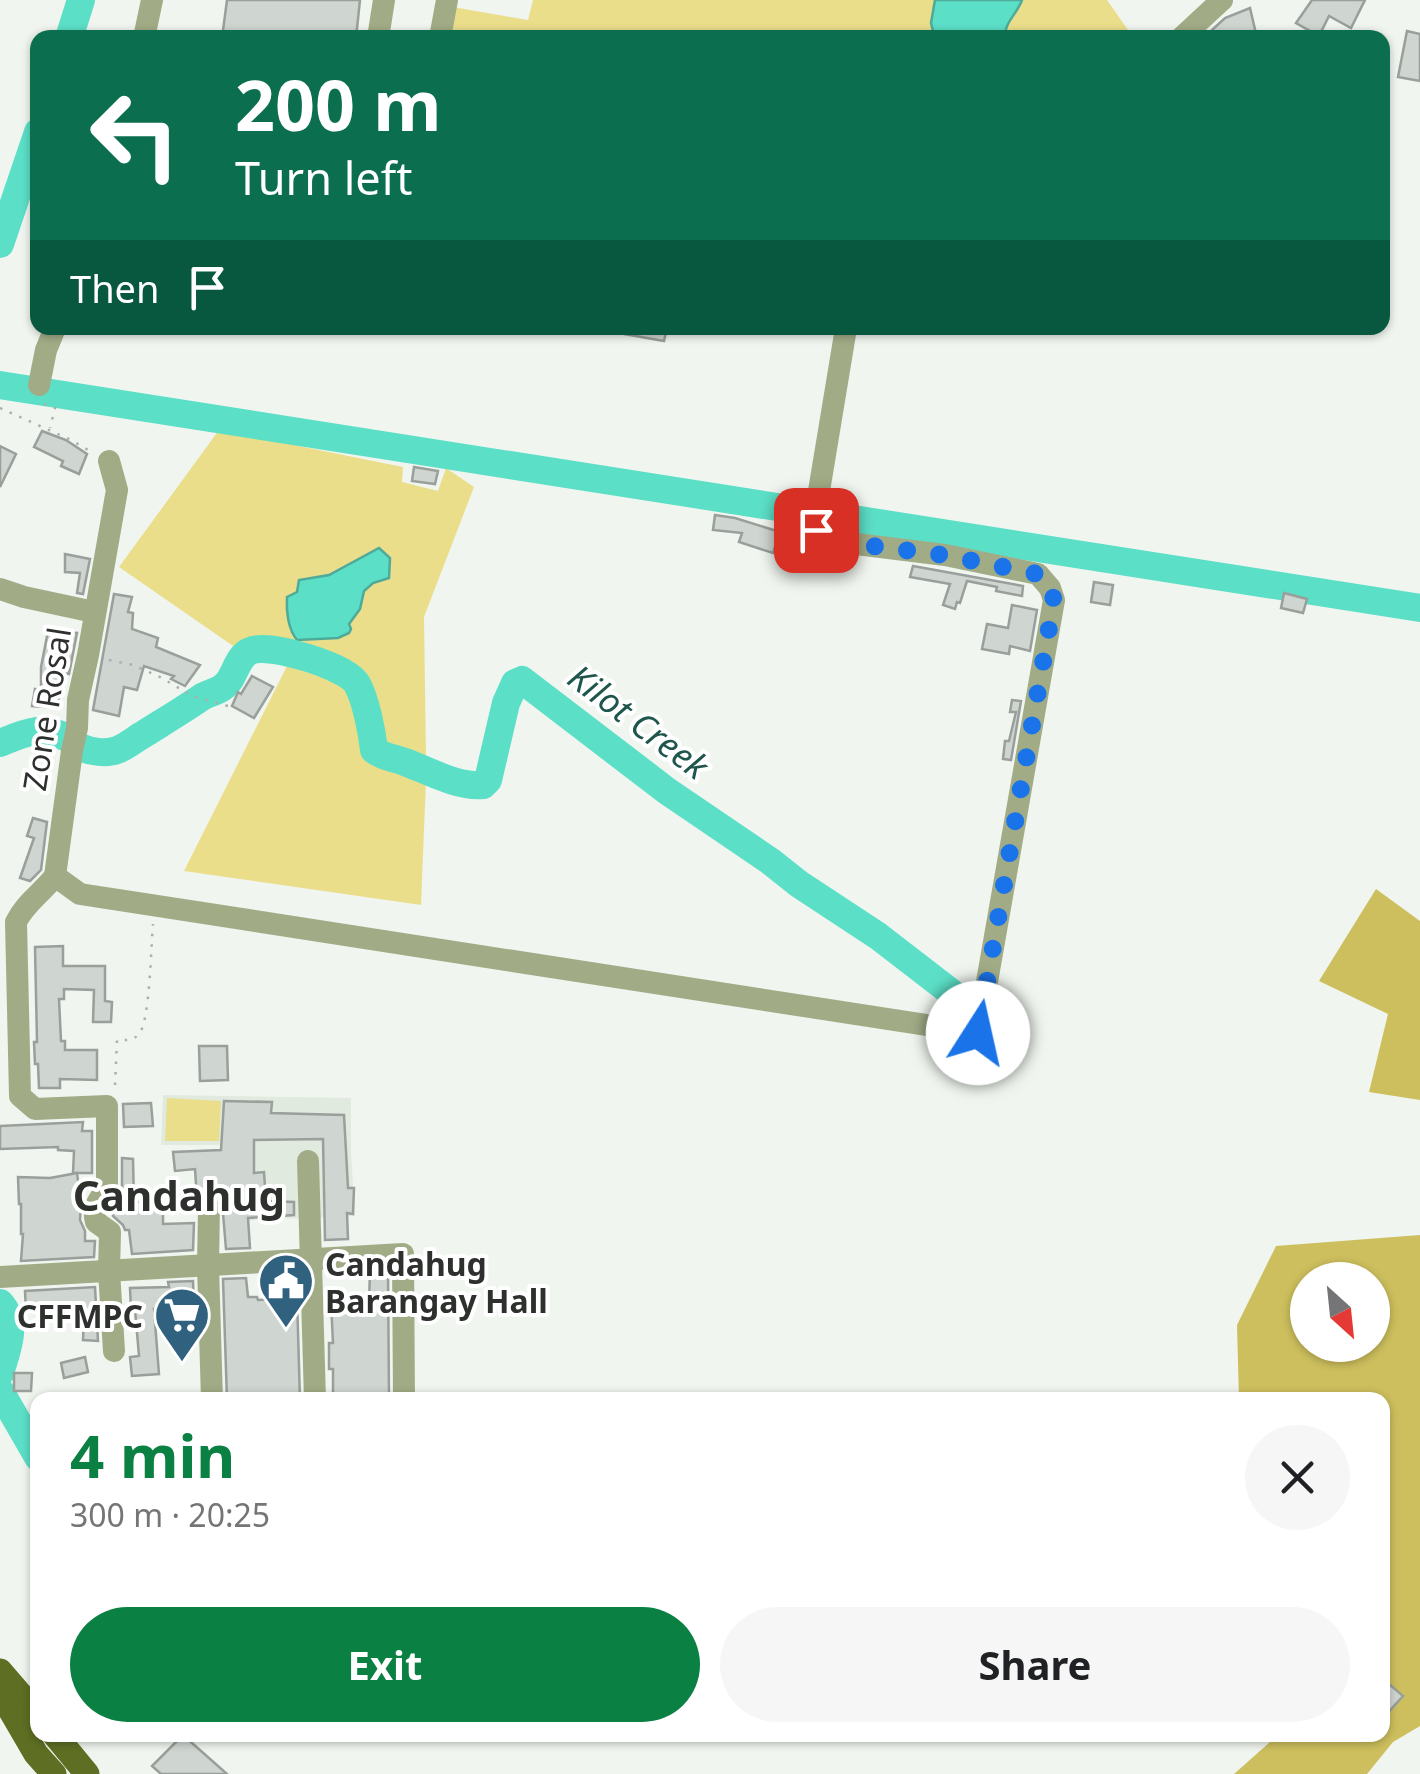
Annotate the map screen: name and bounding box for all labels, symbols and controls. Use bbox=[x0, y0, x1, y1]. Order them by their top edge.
text: 200 m bbox=[235, 56, 442, 152]
icon: left bbox=[70, 70, 200, 200]
text: Turn left bbox=[235, 147, 412, 208]
icon: arrive bbox=[180, 260, 235, 315]
text: Then bbox=[70, 262, 160, 314]
pin bbox=[774, 488, 859, 573]
icon: arrive bbox=[789, 503, 844, 558]
street label: Zone Rosal bbox=[12, 624, 80, 794]
water label: Kilot Creek bbox=[559, 653, 720, 790]
position arrow bbox=[926, 981, 1030, 1085]
district label: Candahug bbox=[73, 1166, 285, 1223]
place label: Candahug Barangay Hall bbox=[325, 1242, 548, 1322]
public building icon: Candahug Barangay Hall bbox=[256, 1251, 316, 1330]
north arrow bbox=[1290, 1262, 1390, 1362]
map controls bbox=[1290, 1262, 1390, 1362]
supermarket icon: CFFMPC bbox=[152, 1285, 212, 1364]
place label: CFFMPC bbox=[17, 1294, 143, 1337]
text: 4 min bbox=[70, 1414, 235, 1496]
button: close bbox=[1245, 1425, 1350, 1530]
text: 300 m · 20:25 bbox=[70, 1493, 270, 1536]
button: Exit bbox=[70, 1607, 700, 1722]
button: Share bbox=[720, 1607, 1350, 1722]

